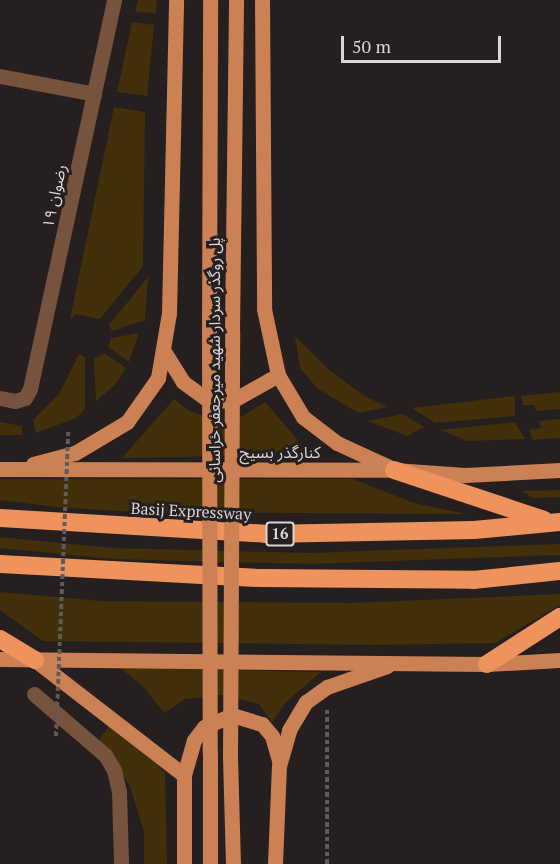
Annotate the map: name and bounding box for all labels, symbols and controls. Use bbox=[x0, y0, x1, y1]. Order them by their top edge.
scale bar bbox=[344, 24, 504, 62]
text: 50 m bbox=[352, 34, 391, 58]
street label: رضوان ۱۹ bbox=[38, 163, 70, 229]
street label: پل روگذر سردار شهید میرجعفر خراسانی bbox=[204, 237, 224, 483]
street label: کنارگذر بسیج bbox=[239, 442, 321, 462]
street label: Basij Expressway bbox=[130, 498, 252, 524]
road number: 16 bbox=[265, 522, 295, 546]

